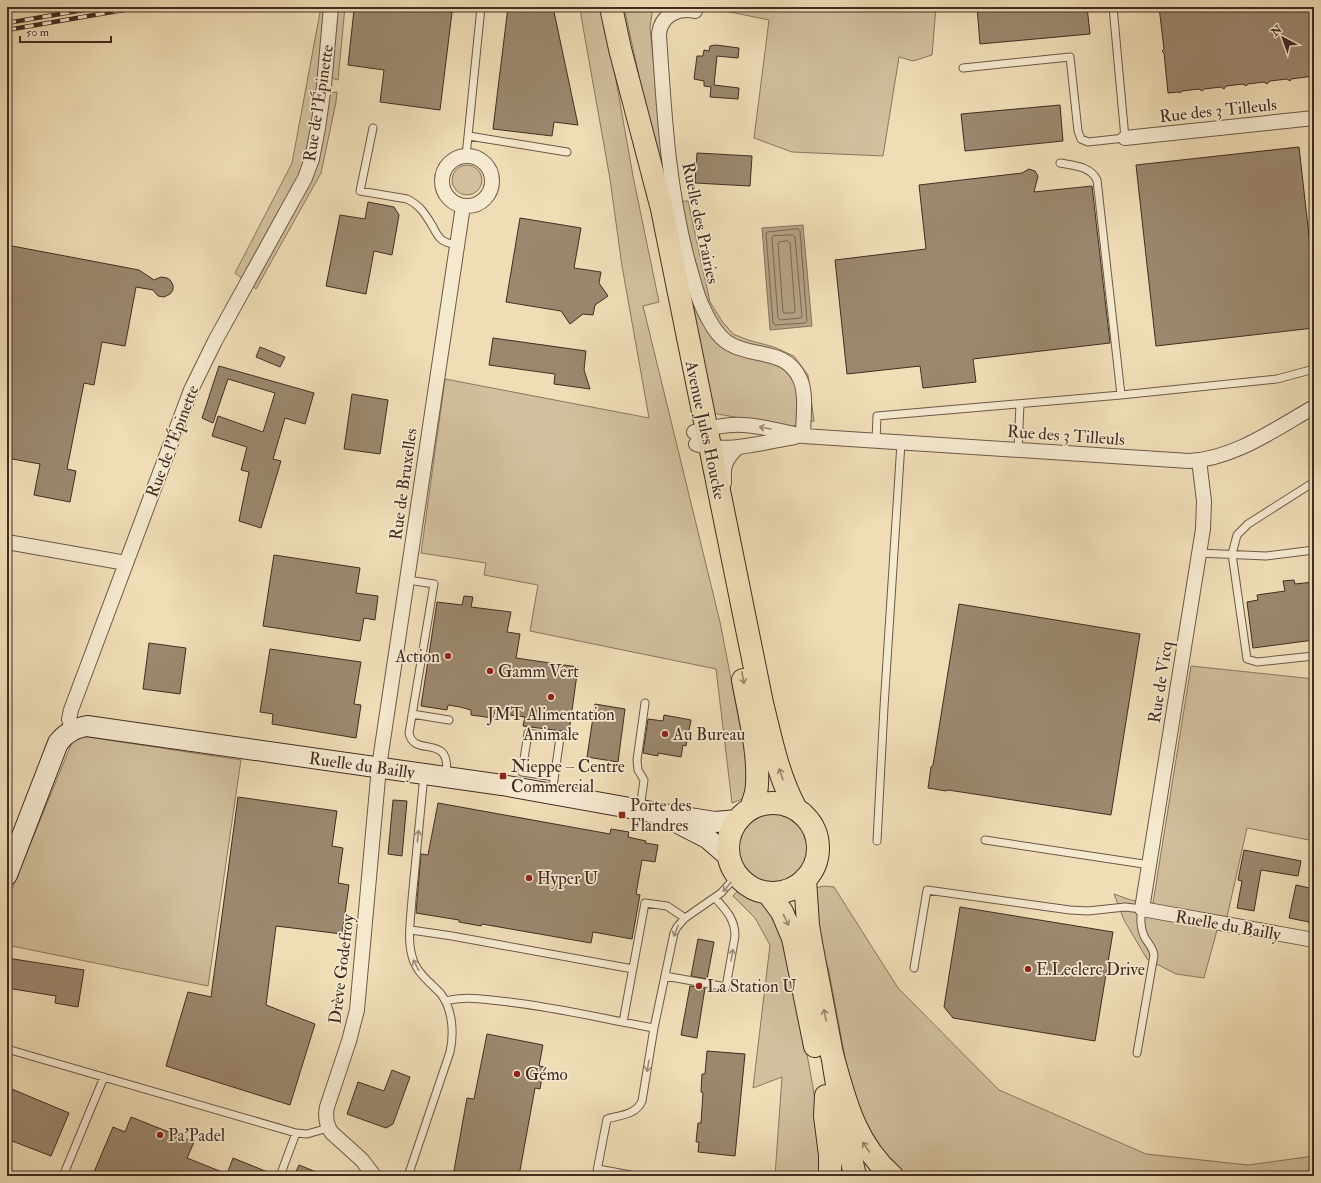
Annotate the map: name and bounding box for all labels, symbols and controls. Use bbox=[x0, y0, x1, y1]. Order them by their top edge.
scale bar bbox=[20, 18, 111, 44]
north arrow bbox=[1263, 18, 1303, 58]
text: N bbox=[1268, 22, 1286, 40]
text: 50 m bbox=[26, 25, 50, 40]
street label: Rue de l'Épinette bbox=[298, 43, 339, 163]
street label: Rue des 3 Tilleuls bbox=[1158, 94, 1278, 127]
street label: Ruelle des Prairies bbox=[677, 161, 724, 286]
street label: Avenue Jules Houcke bbox=[679, 358, 730, 502]
street label: Rue de l'Épinette bbox=[141, 382, 204, 501]
street label: Rue des 3 Tilleuls bbox=[1006, 421, 1126, 450]
one-way arrow bbox=[759, 424, 772, 432]
street label: Rue de Bruxelles bbox=[385, 427, 422, 541]
street label: Rue de Vicq bbox=[1144, 640, 1177, 725]
place label: Action bbox=[394, 646, 440, 667]
marker: Action bbox=[443, 651, 453, 661]
place label: Gamm Vert bbox=[498, 661, 579, 682]
marker: Gamm Vert bbox=[485, 666, 495, 676]
one-way arrow bbox=[739, 671, 747, 684]
marker: JMT Alimentation Animale bbox=[546, 692, 556, 702]
place label: JMT Alimentation Animale bbox=[486, 704, 615, 745]
place label: Au Bureau bbox=[672, 724, 745, 745]
marker: Au Bureau bbox=[660, 729, 670, 739]
street label: Ruelle du Bailly bbox=[307, 748, 417, 784]
place label: Nieppe – Centre Commercial bbox=[511, 756, 625, 797]
one-way arrow bbox=[776, 768, 784, 780]
marker: Nieppe – Centre Commercial bbox=[498, 771, 508, 781]
place label: Porte des Flandres bbox=[630, 795, 692, 836]
marker: Porte des Flandres bbox=[617, 810, 627, 820]
one-way arrow bbox=[415, 830, 422, 843]
place label: Hyper U bbox=[537, 868, 598, 890]
marker: Hyper U bbox=[524, 873, 534, 883]
one-way arrow bbox=[722, 882, 731, 892]
street label: Ruelle du Bailly bbox=[1173, 906, 1283, 946]
street label: Drève Godefroy bbox=[324, 912, 360, 1025]
one-way arrow bbox=[783, 913, 790, 925]
one-way arrow bbox=[671, 925, 679, 937]
one-way arrow bbox=[728, 948, 736, 961]
one-way arrow bbox=[412, 959, 419, 971]
place label: E.Leclerc Drive bbox=[1036, 959, 1145, 980]
marker: E.Leclerc Drive bbox=[1023, 964, 1033, 974]
place label: La Station U bbox=[707, 976, 797, 997]
marker: La Station U bbox=[694, 981, 704, 991]
one-way arrow bbox=[821, 1009, 829, 1022]
one-way arrow bbox=[643, 1059, 651, 1072]
place label: Gémo bbox=[525, 1064, 568, 1085]
marker: Gémo bbox=[512, 1069, 522, 1079]
place label: Pa'Padel bbox=[168, 1125, 226, 1146]
marker: Pa'Padel bbox=[155, 1130, 165, 1140]
one-way arrow bbox=[862, 1142, 870, 1153]

